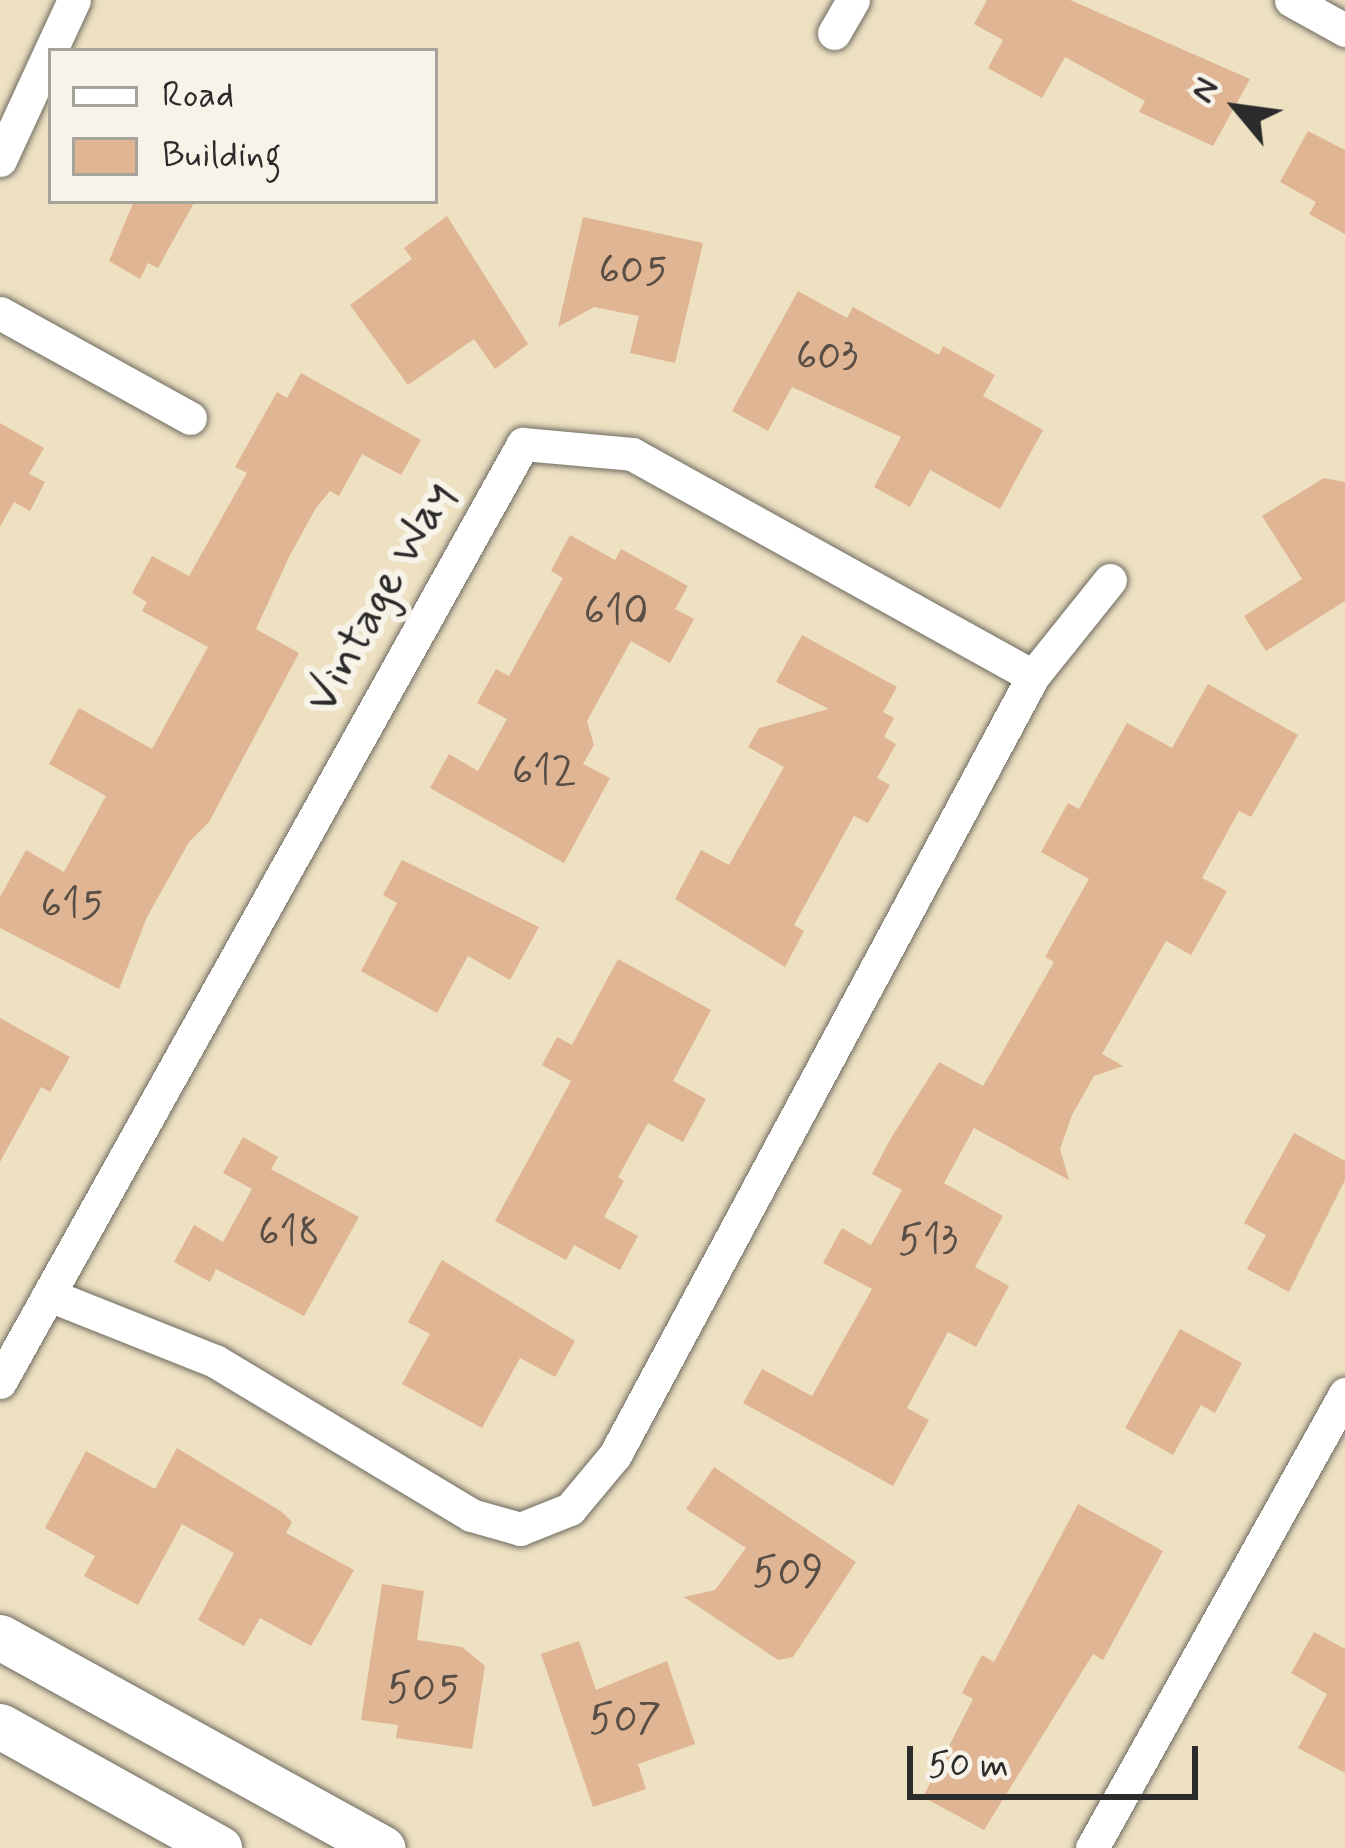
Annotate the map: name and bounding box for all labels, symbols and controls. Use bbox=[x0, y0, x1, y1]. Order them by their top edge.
legend bbox=[48, 48, 438, 204]
north arrow bbox=[1177, 48, 1297, 168]
text: N bbox=[1181, 70, 1230, 111]
text: Road bbox=[162, 73, 234, 120]
text: Building bbox=[162, 133, 281, 180]
house number: 605 bbox=[599, 247, 667, 297]
house number: 603 bbox=[796, 333, 858, 383]
street label: Vintage Way bbox=[291, 468, 469, 726]
house number: 610 bbox=[584, 588, 648, 638]
house number: 612 bbox=[512, 748, 576, 798]
house number: 615 bbox=[41, 881, 103, 931]
house number: 618 bbox=[258, 1209, 320, 1259]
house number: 513 bbox=[898, 1217, 958, 1267]
house number: 509 bbox=[752, 1549, 824, 1599]
house number: 505 bbox=[387, 1665, 459, 1715]
house number: 507 bbox=[589, 1696, 661, 1746]
scale bar bbox=[913, 1722, 1204, 1796]
text: 50 m bbox=[928, 1743, 1009, 1790]

